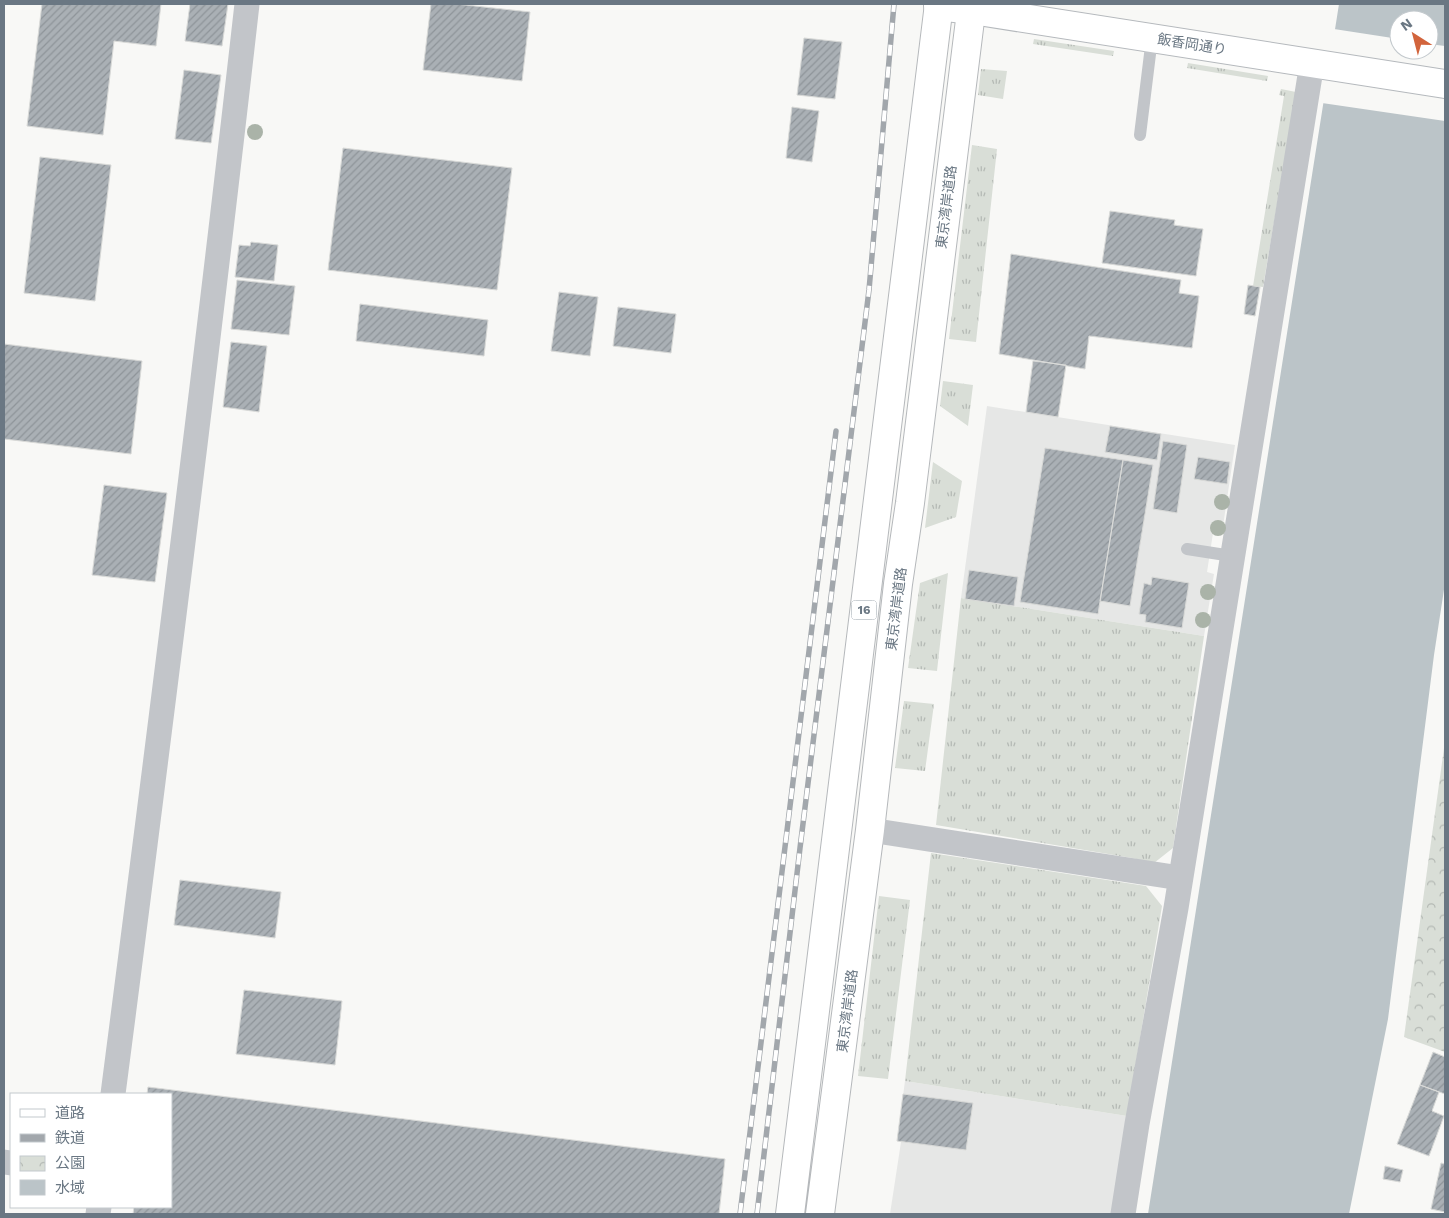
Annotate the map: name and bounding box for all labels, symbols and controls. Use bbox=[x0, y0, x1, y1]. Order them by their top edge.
north arrow bbox=[1389, 10, 1439, 60]
text: N bbox=[1397, 15, 1415, 34]
street label: 飯香岡通り bbox=[1156, 31, 1228, 57]
street label: 東京湾岸道路 bbox=[933, 164, 959, 250]
street label: 東京湾岸道路 bbox=[883, 566, 909, 652]
road number: 16 bbox=[852, 600, 876, 620]
street label: 東京湾岸道路 bbox=[834, 968, 860, 1054]
legend bbox=[10, 1093, 172, 1208]
text: 道路 bbox=[55, 1104, 85, 1122]
text: 鉄道 bbox=[55, 1129, 85, 1147]
text: 公園 bbox=[55, 1154, 85, 1172]
text: 水域 bbox=[55, 1179, 85, 1197]

